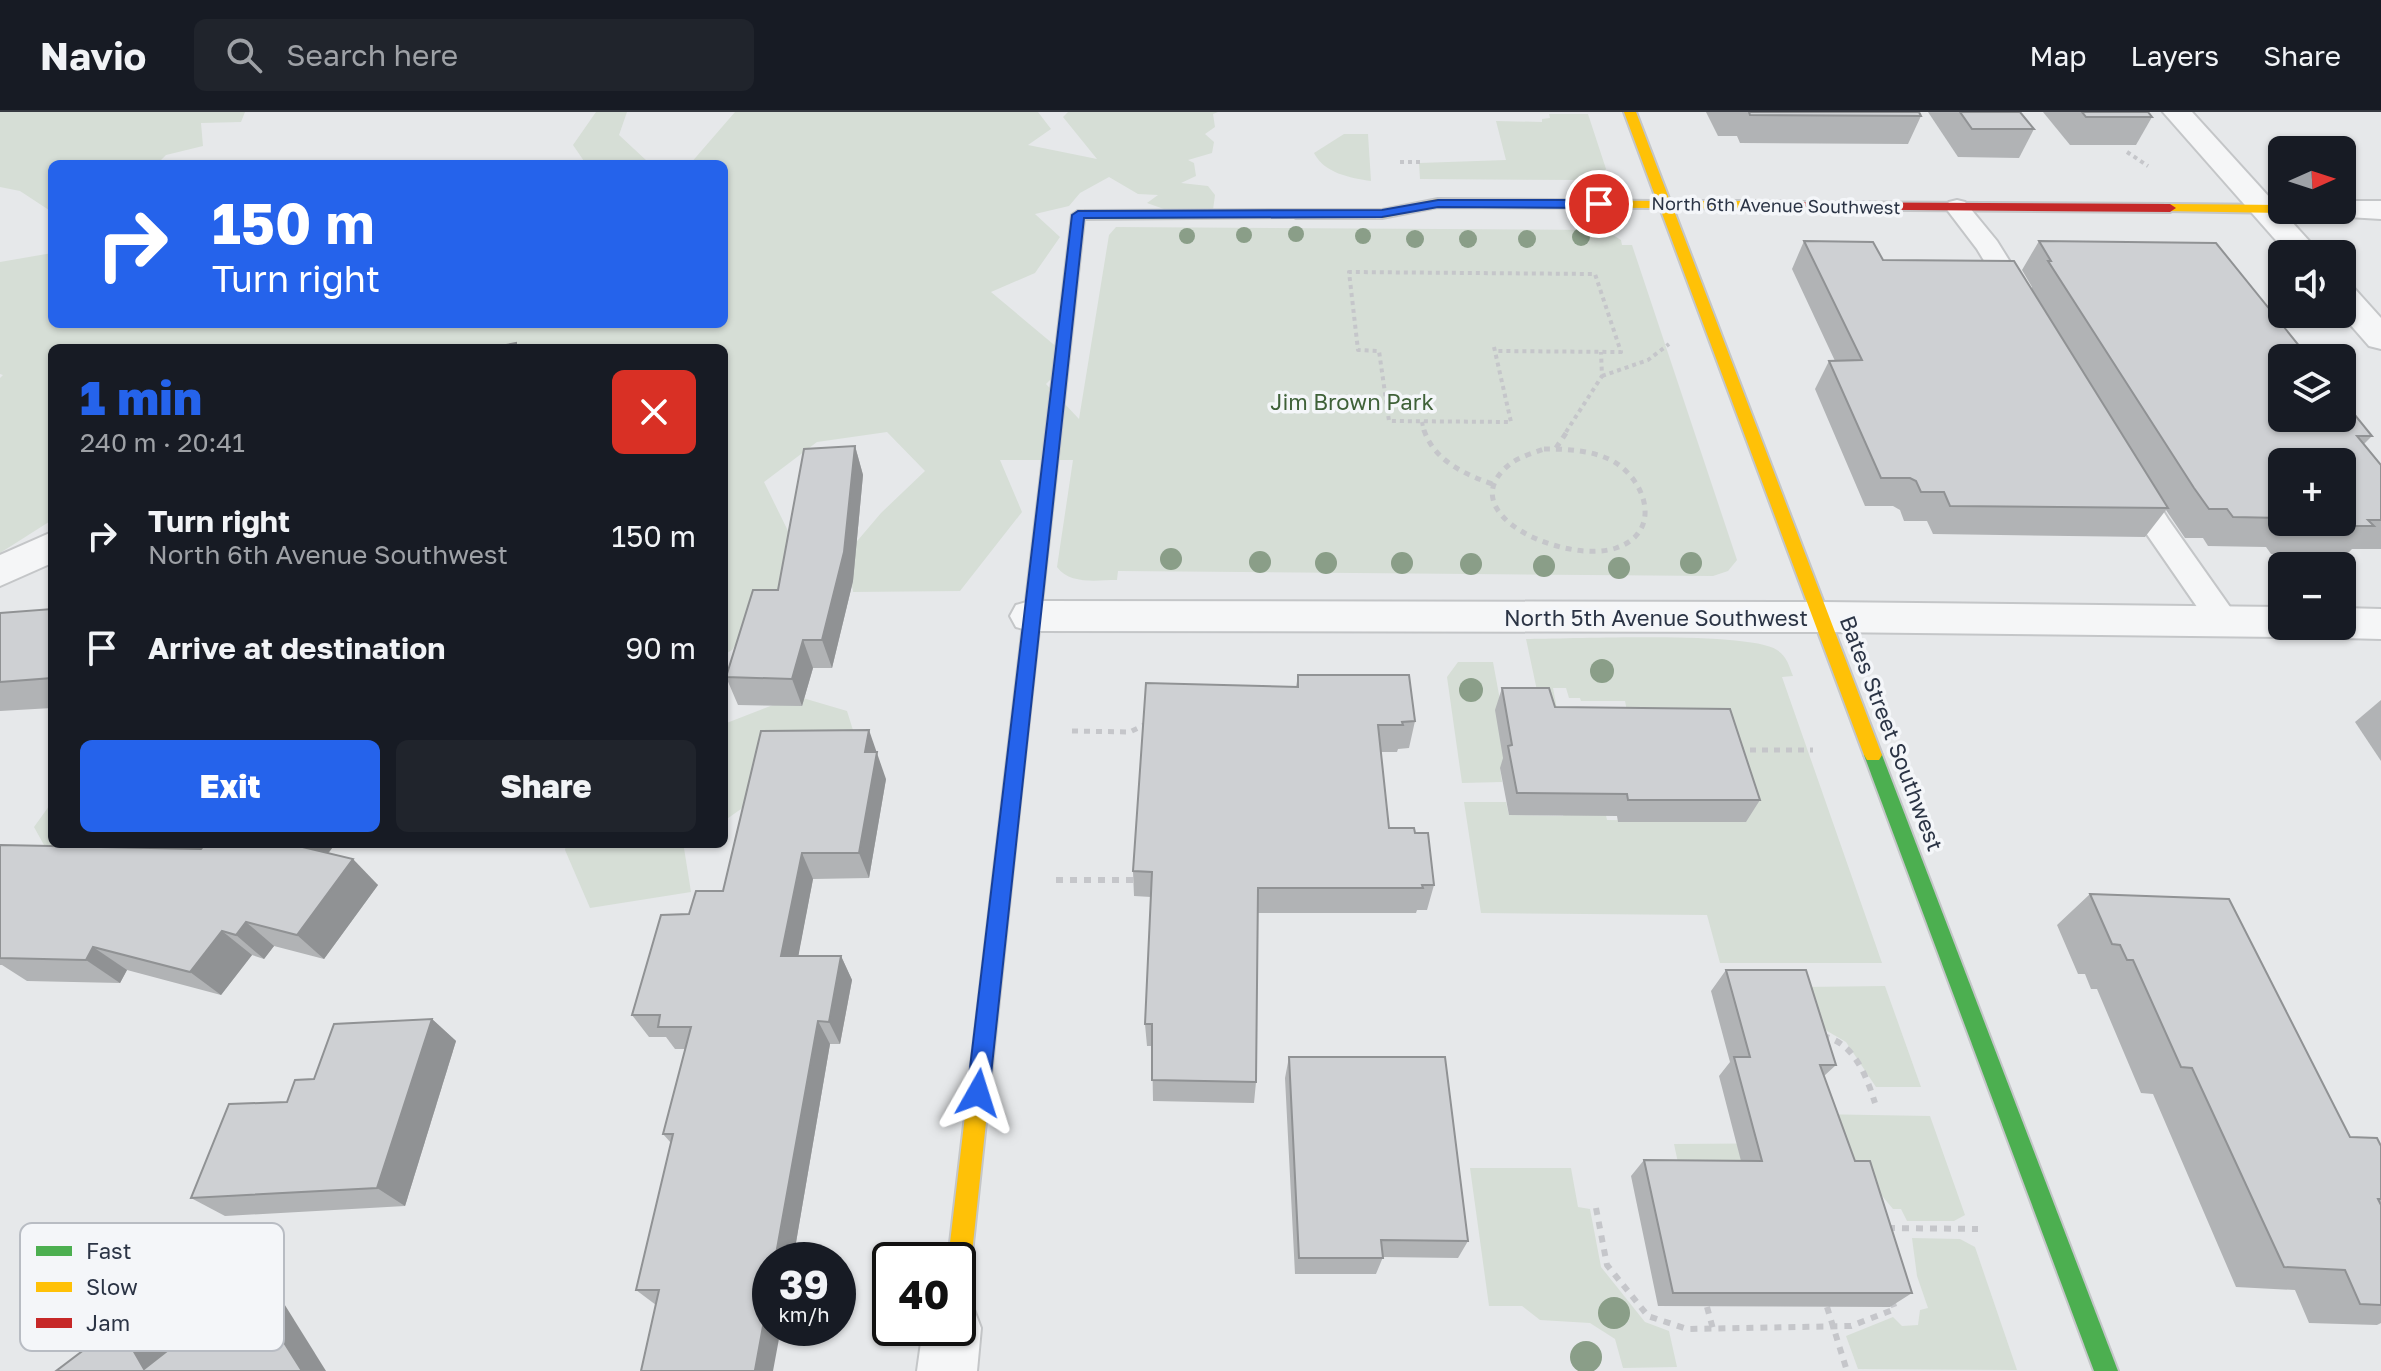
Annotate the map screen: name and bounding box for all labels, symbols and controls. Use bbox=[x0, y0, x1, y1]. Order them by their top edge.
search box bbox=[194, 19, 754, 91]
text: Navio bbox=[40, 33, 146, 78]
icon: search bbox=[222, 33, 266, 77]
text: Search here bbox=[286, 37, 458, 73]
text: Map bbox=[2029, 39, 2087, 72]
text: Layers bbox=[2131, 39, 2219, 72]
text: Share bbox=[2263, 39, 2341, 72]
north arrow bbox=[2268, 136, 2356, 224]
map controls bbox=[2268, 136, 2356, 640]
pin bbox=[1565, 170, 1633, 238]
icon: arrive bbox=[1577, 182, 1621, 226]
text: 150 m bbox=[212, 189, 374, 256]
icon: right bbox=[80, 192, 184, 296]
street label: North 6th Avenue Southwest bbox=[1651, 192, 1901, 218]
button: sound bbox=[2268, 240, 2356, 328]
text: Turn right bbox=[212, 257, 380, 300]
button: layers bbox=[2268, 344, 2356, 432]
text: 1 min bbox=[80, 368, 202, 426]
button: close bbox=[612, 370, 696, 454]
park label: Jim Brown Park bbox=[1270, 388, 1434, 415]
text: 240 m · 20:41 bbox=[80, 427, 245, 458]
button: + bbox=[2268, 448, 2356, 536]
text: Turn right bbox=[148, 503, 290, 539]
icon: right bbox=[80, 514, 124, 558]
text: 150 m bbox=[611, 518, 696, 554]
text: North 6th Avenue Southwest bbox=[148, 539, 508, 570]
button: − bbox=[2268, 552, 2356, 640]
street label: North 5th Avenue Southwest bbox=[1504, 604, 1808, 631]
street label: Bates Street Southwest bbox=[1835, 612, 1949, 854]
icon: arrive bbox=[80, 626, 124, 670]
text: Arrive at destination bbox=[148, 630, 445, 666]
text: 90 m bbox=[625, 630, 696, 666]
button: Exit bbox=[80, 740, 380, 832]
button: Share bbox=[396, 740, 696, 832]
position arrow bbox=[936, 1051, 1020, 1135]
legend bbox=[20, 1223, 284, 1351]
text: Fast bbox=[86, 1237, 132, 1264]
speed limit sign: 40 bbox=[872, 1242, 976, 1346]
text: 39 bbox=[779, 1260, 829, 1308]
text: Slow bbox=[86, 1273, 138, 1300]
text: km/h bbox=[779, 1302, 829, 1326]
text: Jam bbox=[86, 1309, 130, 1336]

